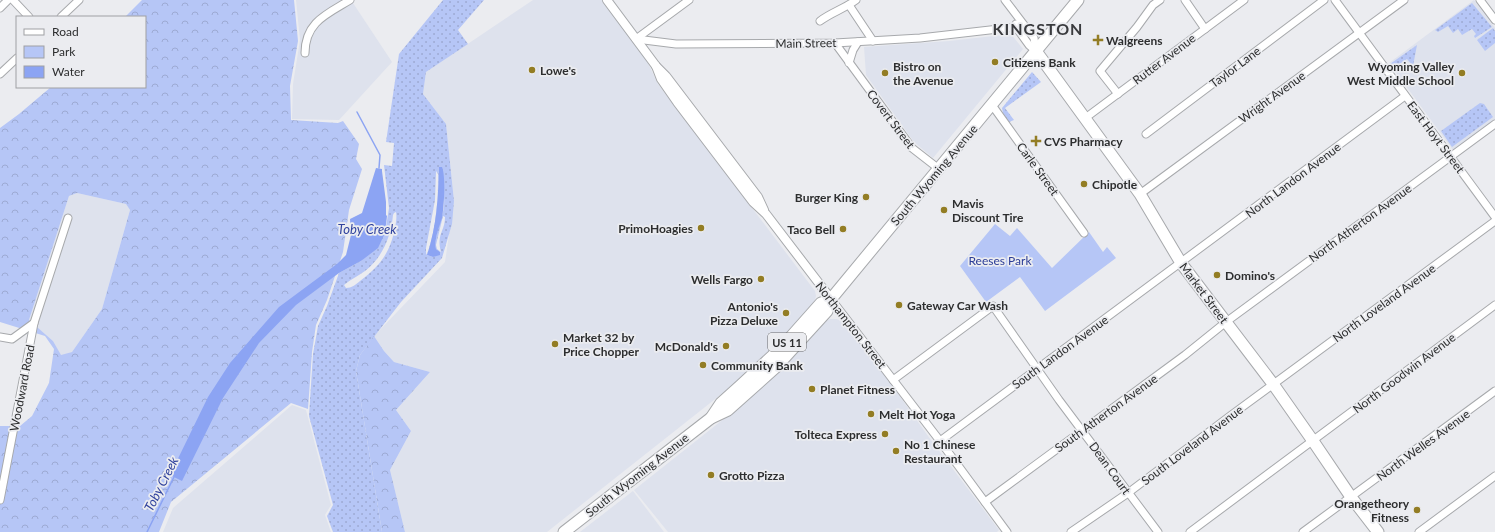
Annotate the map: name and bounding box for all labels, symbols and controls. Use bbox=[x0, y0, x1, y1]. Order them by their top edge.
legend bbox=[16, 16, 146, 88]
district label: KINGSTON bbox=[993, 19, 1083, 38]
text: Road bbox=[52, 24, 79, 39]
street label: Rutter Avenue bbox=[1130, 30, 1198, 88]
place label: Walgreens bbox=[1106, 33, 1162, 48]
street label: Main Street bbox=[775, 35, 837, 51]
marker: Walgreens bbox=[1093, 35, 1103, 45]
street label: Taylor Lane bbox=[1207, 43, 1263, 91]
text: Park bbox=[52, 44, 76, 59]
place label: Citizens Bank bbox=[1003, 55, 1076, 70]
marker: Citizens Bank bbox=[990, 57, 1000, 67]
place label: Bistro on the Avenue bbox=[893, 59, 954, 88]
place label: Wyoming Valley West Middle School bbox=[1347, 59, 1455, 88]
place label: Lowe's bbox=[540, 63, 576, 78]
text: Water bbox=[52, 64, 85, 79]
marker: Lowe's bbox=[527, 65, 537, 75]
marker: Bistro on the Avenue bbox=[880, 68, 890, 78]
street label: Wright Avenue bbox=[1236, 68, 1308, 126]
marker: Wyoming Valley West Middle School bbox=[1457, 68, 1467, 78]
street label: Covert Street bbox=[864, 86, 919, 152]
street label: East Hoyt Street bbox=[1404, 98, 1468, 176]
street label: South Wyoming Avenue bbox=[887, 122, 981, 228]
place label: CVS Pharmacy bbox=[1044, 134, 1123, 149]
marker: CVS Pharmacy bbox=[1031, 136, 1041, 146]
street label: Carle Street bbox=[1014, 139, 1063, 199]
street label: North Landon Avenue bbox=[1242, 139, 1344, 221]
place label: Chipotle bbox=[1092, 177, 1138, 192]
marker: Chipotle bbox=[1079, 179, 1089, 189]
street label: North Atherton Avenue bbox=[1306, 181, 1414, 265]
place label: Burger King bbox=[795, 190, 859, 205]
marker: Burger King bbox=[861, 192, 871, 202]
place label: Mavis Discount Tire bbox=[952, 196, 1024, 225]
marker: Mavis Discount Tire bbox=[939, 205, 949, 215]
water label: Toby Creek bbox=[338, 221, 397, 237]
place label: PrimoHoagies bbox=[618, 221, 693, 236]
place label: Taco Bell bbox=[787, 222, 835, 237]
marker: PrimoHoagies bbox=[696, 223, 706, 233]
marker: Taco Bell bbox=[838, 224, 848, 234]
park label: Reeses Park bbox=[968, 253, 1032, 268]
street label: Market Street bbox=[1176, 260, 1232, 327]
street label: North Loveland Avenue bbox=[1330, 261, 1438, 345]
place label: Domino's bbox=[1225, 268, 1275, 283]
marker: Domino's bbox=[1212, 270, 1222, 280]
place label: Wells Fargo bbox=[691, 272, 753, 287]
marker: Wells Fargo bbox=[756, 274, 766, 284]
street label: Northampton Street bbox=[812, 279, 890, 372]
place label: Gateway Car Wash bbox=[907, 298, 1008, 313]
place label: Antonio's Pizza Deluxe bbox=[710, 299, 779, 328]
marker: Gateway Car Wash bbox=[894, 300, 904, 310]
marker: Antonio's Pizza Deluxe bbox=[781, 308, 791, 318]
street label: South Landon Avenue bbox=[1009, 312, 1111, 392]
place label: Market 32 by Price Chopper bbox=[563, 330, 639, 359]
street label: North Goodwin Avenue bbox=[1350, 330, 1458, 416]
road number: US 11 bbox=[768, 333, 806, 351]
marker: Market 32 by Price Chopper bbox=[550, 339, 560, 349]
place label: McDonald's bbox=[655, 339, 718, 354]
marker: McDonald's bbox=[721, 341, 731, 351]
street label: Woodward Road bbox=[6, 343, 38, 433]
place label: Community Bank bbox=[711, 358, 803, 373]
marker: Community Bank bbox=[698, 360, 708, 370]
street label: South Atherton Avenue bbox=[1052, 371, 1160, 455]
place label: Planet Fitness bbox=[820, 382, 895, 397]
marker: Planet Fitness bbox=[807, 384, 817, 394]
street label: South Loveland Avenue bbox=[1138, 402, 1246, 488]
street label: North Welles Avenue bbox=[1373, 406, 1473, 484]
place label: Melt Hot Yoga bbox=[879, 407, 955, 422]
marker: Melt Hot Yoga bbox=[866, 409, 876, 419]
place label: Tolteca Express bbox=[795, 427, 877, 442]
marker: Tolteca Express bbox=[880, 429, 890, 439]
street label: South Wyoming Avenue bbox=[582, 430, 692, 520]
place label: No 1 Chinese Restaurant bbox=[904, 437, 976, 466]
street label: Dean Court bbox=[1086, 439, 1134, 498]
marker: No 1 Chinese Restaurant bbox=[891, 446, 901, 456]
water label: Toby Creek bbox=[140, 453, 182, 514]
place label: Grotto Pizza bbox=[719, 468, 784, 483]
marker: Grotto Pizza bbox=[706, 470, 716, 480]
place label: Orangetheory Fitness bbox=[1334, 496, 1410, 525]
marker: Orangetheory Fitness bbox=[1412, 505, 1422, 515]

